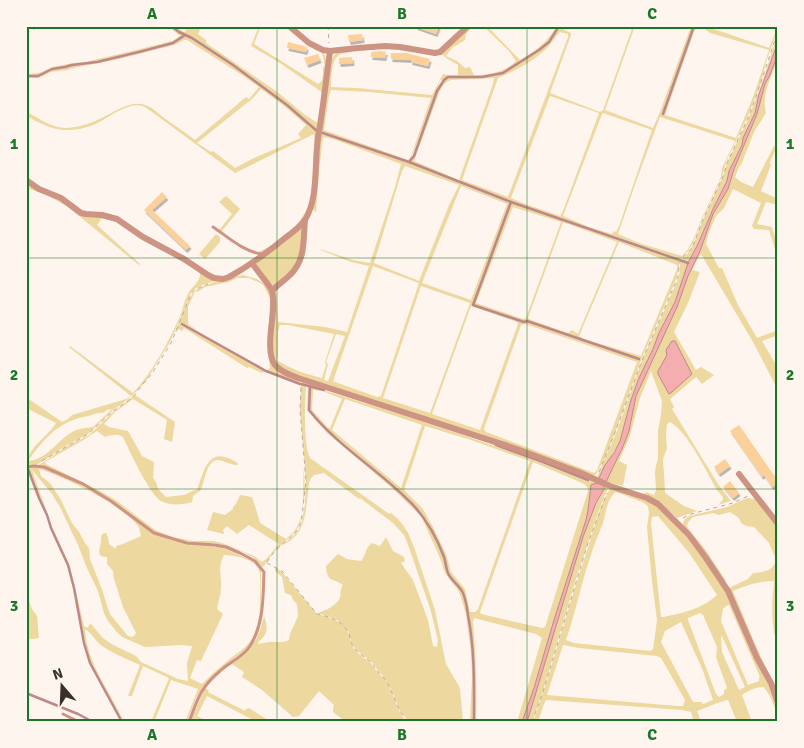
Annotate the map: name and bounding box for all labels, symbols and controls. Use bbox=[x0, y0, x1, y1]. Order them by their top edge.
text: A bbox=[147, 4, 158, 24]
text: B bbox=[397, 4, 407, 24]
text: C bbox=[647, 4, 657, 24]
text: 1 bbox=[10, 134, 19, 154]
text: 1 bbox=[786, 134, 795, 154]
text: 2 bbox=[10, 365, 18, 385]
text: 2 bbox=[786, 365, 794, 385]
text: 3 bbox=[10, 596, 18, 616]
text: 3 bbox=[786, 596, 794, 616]
north arrow bbox=[38, 660, 88, 710]
text: N bbox=[51, 665, 65, 684]
text: A bbox=[147, 725, 158, 745]
text: B bbox=[397, 725, 407, 745]
text: C bbox=[647, 725, 657, 745]

